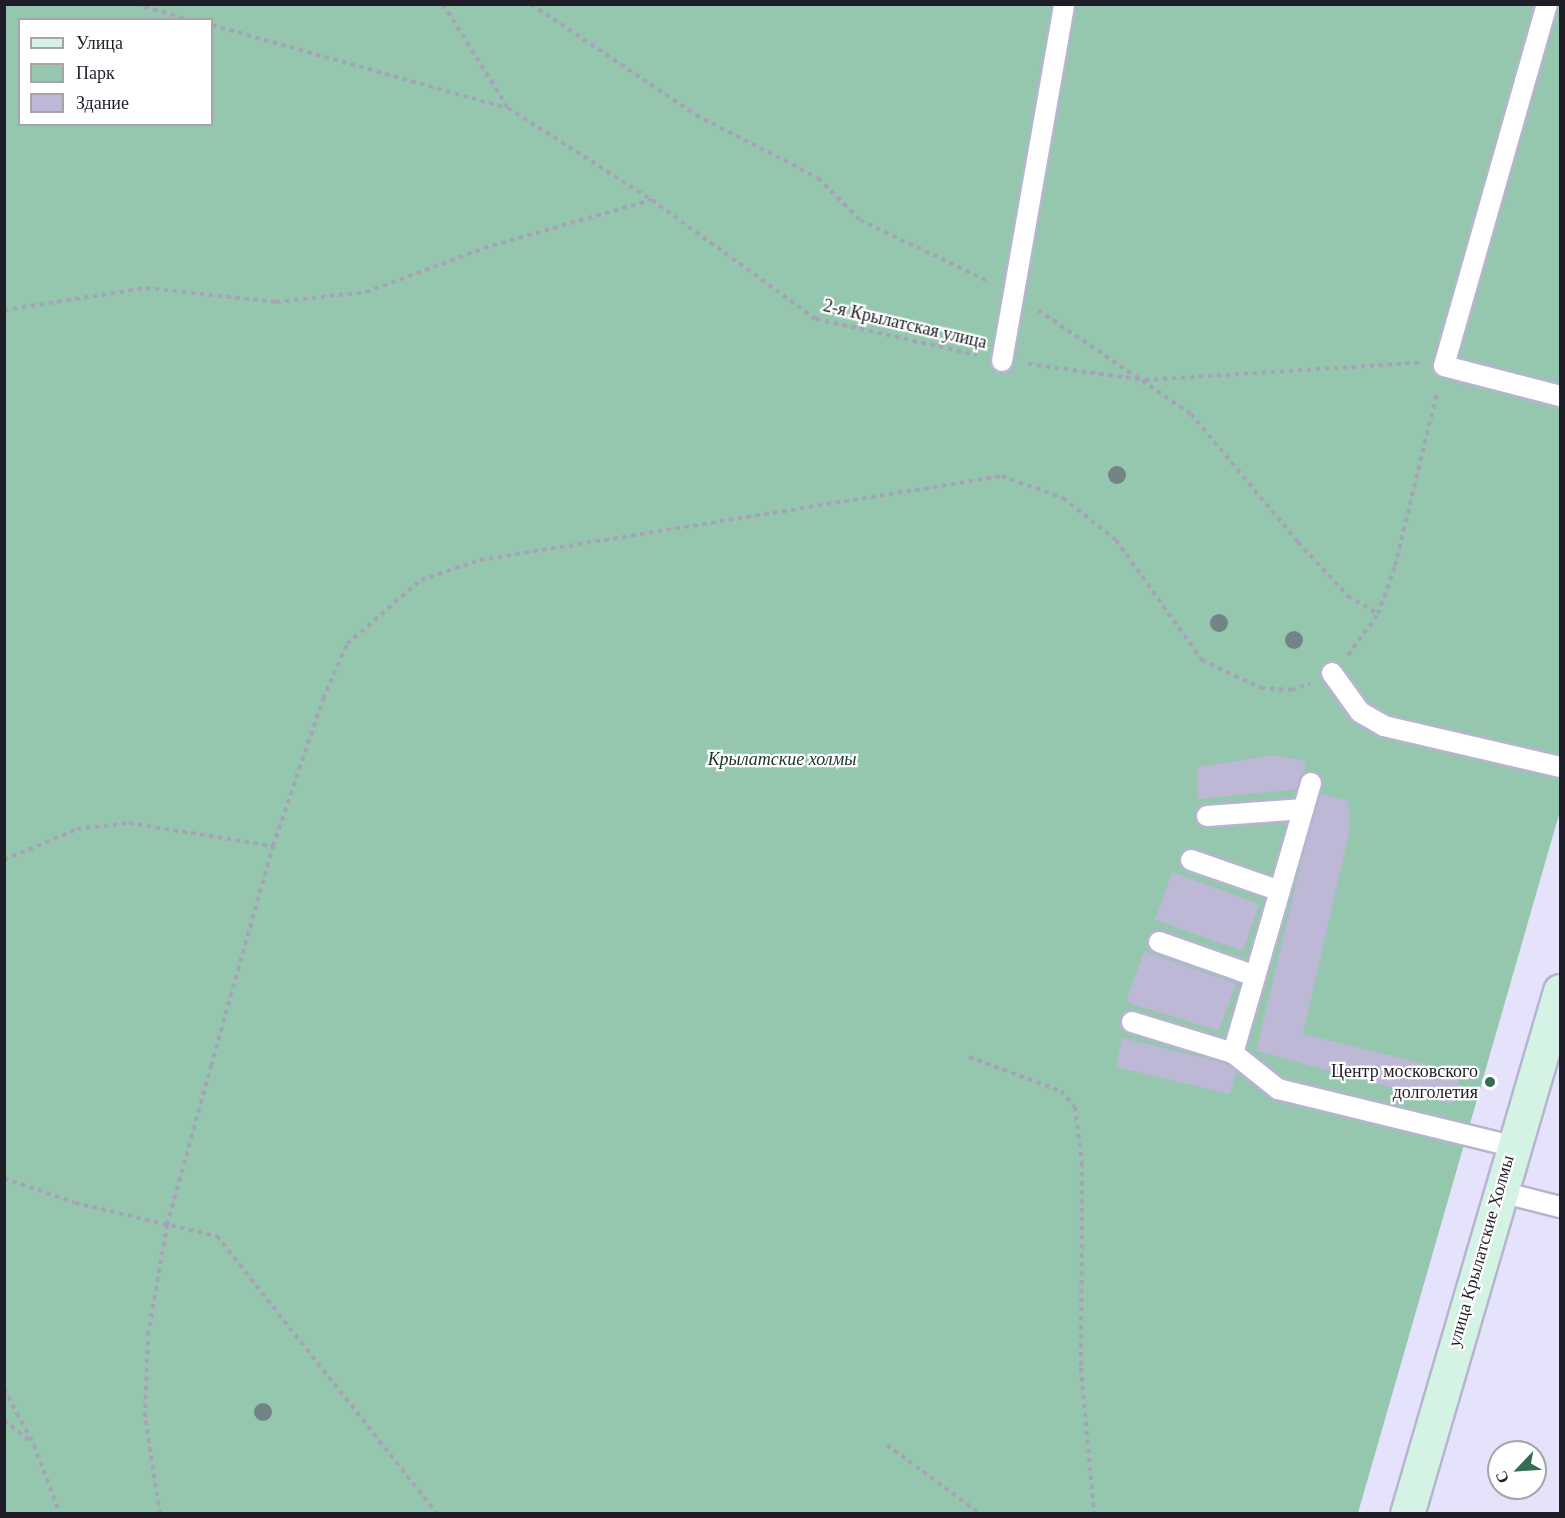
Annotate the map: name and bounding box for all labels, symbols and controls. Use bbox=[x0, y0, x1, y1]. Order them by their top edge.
legend bbox=[18, 18, 213, 126]
text: Улица bbox=[76, 33, 123, 53]
text: Парк bbox=[76, 63, 115, 83]
text: Здание bbox=[76, 93, 129, 113]
street label: 2-я Крылатская улица bbox=[821, 295, 989, 353]
park label: Крылатские холмы bbox=[708, 748, 856, 770]
place label: Центр московского долголетия bbox=[1331, 1061, 1478, 1104]
marker: Центр московского долголетия bbox=[1483, 1075, 1497, 1089]
street label: улица Крылатские Холмы bbox=[1443, 1153, 1519, 1349]
north arrow bbox=[1487, 1440, 1547, 1500]
text: С bbox=[1492, 1468, 1512, 1486]

